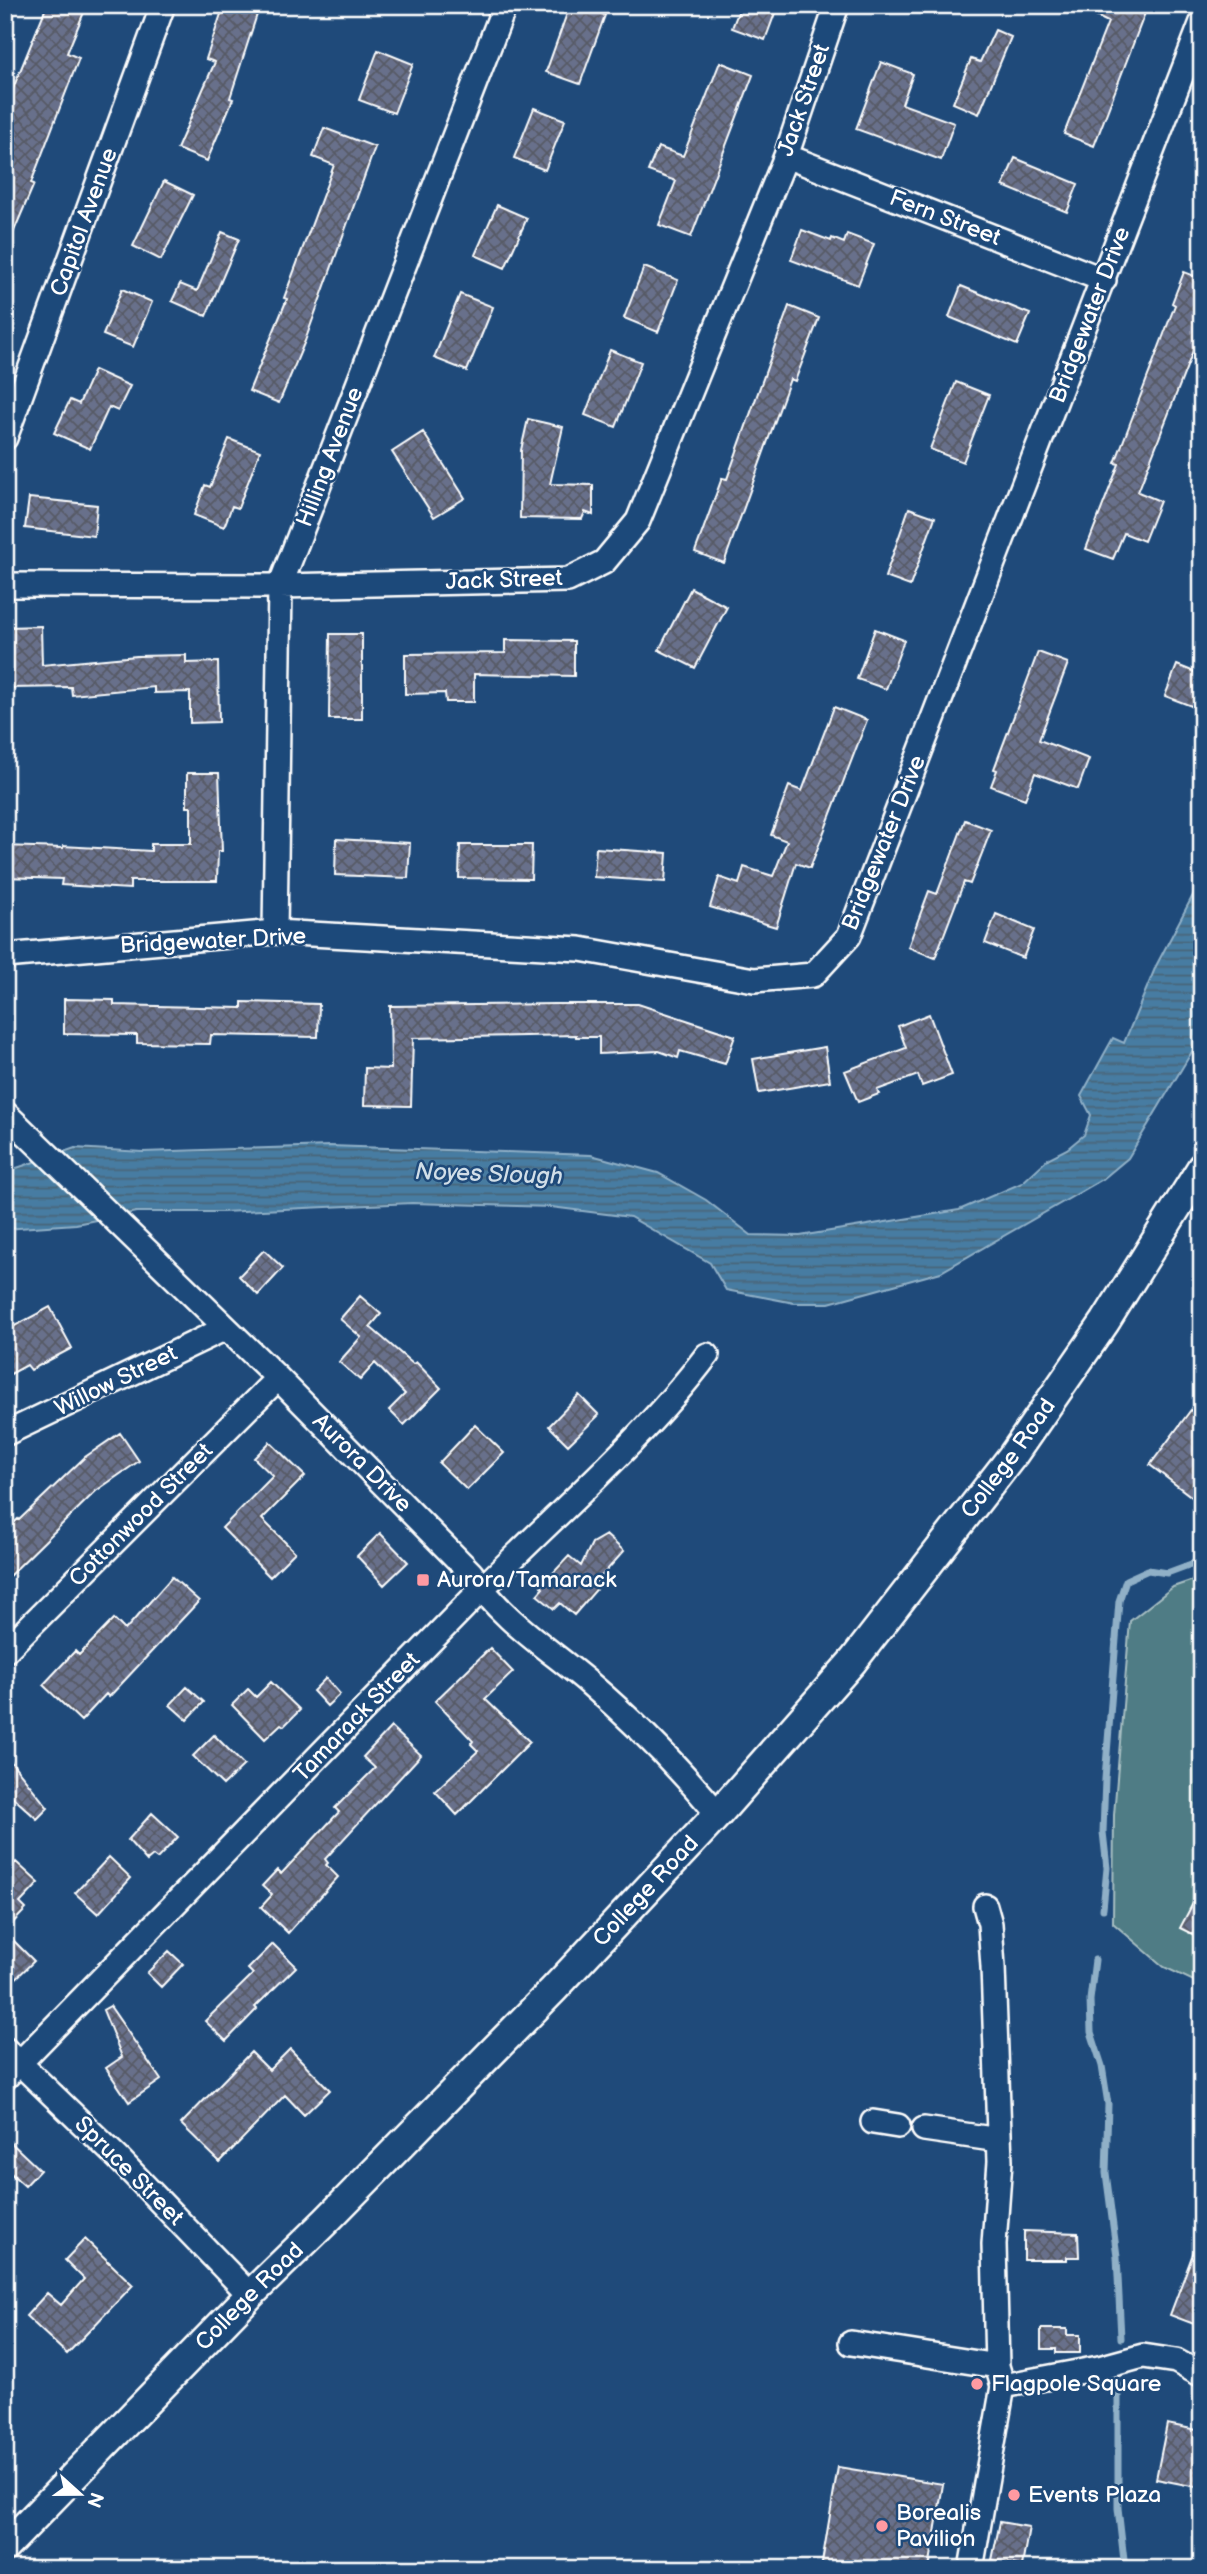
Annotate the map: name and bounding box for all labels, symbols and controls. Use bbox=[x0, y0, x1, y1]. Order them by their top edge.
street label: Jack Street bbox=[772, 40, 836, 160]
street label: Capitol Avenue bbox=[44, 144, 124, 300]
street label: Fern Street bbox=[885, 184, 1005, 252]
street label: Bridgewater Drive bbox=[1044, 223, 1136, 407]
street label: Hilling Avenue bbox=[291, 383, 369, 531]
street label: Jack Street bbox=[445, 564, 563, 596]
street label: Bridgewater Drive bbox=[836, 751, 932, 935]
street label: Bridgewater Drive bbox=[119, 922, 307, 960]
water label: Noyes Slough bbox=[415, 1157, 563, 1191]
street label: Willow Street bbox=[50, 1339, 182, 1423]
street label: College Road bbox=[955, 1393, 1062, 1524]
street label: Aurora Drive bbox=[307, 1408, 417, 1518]
street label: Cottonwood Street bbox=[63, 1437, 219, 1593]
place label: Aurora/Tamarack bbox=[437, 1566, 617, 1594]
marker: Aurora/Tamarack bbox=[415, 1572, 431, 1588]
street label: Tamarack Street bbox=[288, 1646, 426, 1788]
street label: College Road bbox=[587, 1830, 705, 1952]
street label: Spruce Street bbox=[68, 2110, 190, 2232]
street label: College Road bbox=[189, 2236, 310, 2357]
place label: Flagpole Square bbox=[991, 2370, 1161, 2398]
marker: Flagpole Square bbox=[969, 2376, 985, 2392]
north arrow bbox=[46, 2458, 116, 2528]
place label: Events Plaza bbox=[1028, 2481, 1161, 2509]
marker: Events Plaza bbox=[1006, 2487, 1022, 2503]
text: N bbox=[81, 2489, 108, 2510]
place label: Borealis Pavilion bbox=[896, 2499, 981, 2553]
marker: Borealis Pavilion bbox=[874, 2518, 890, 2534]

